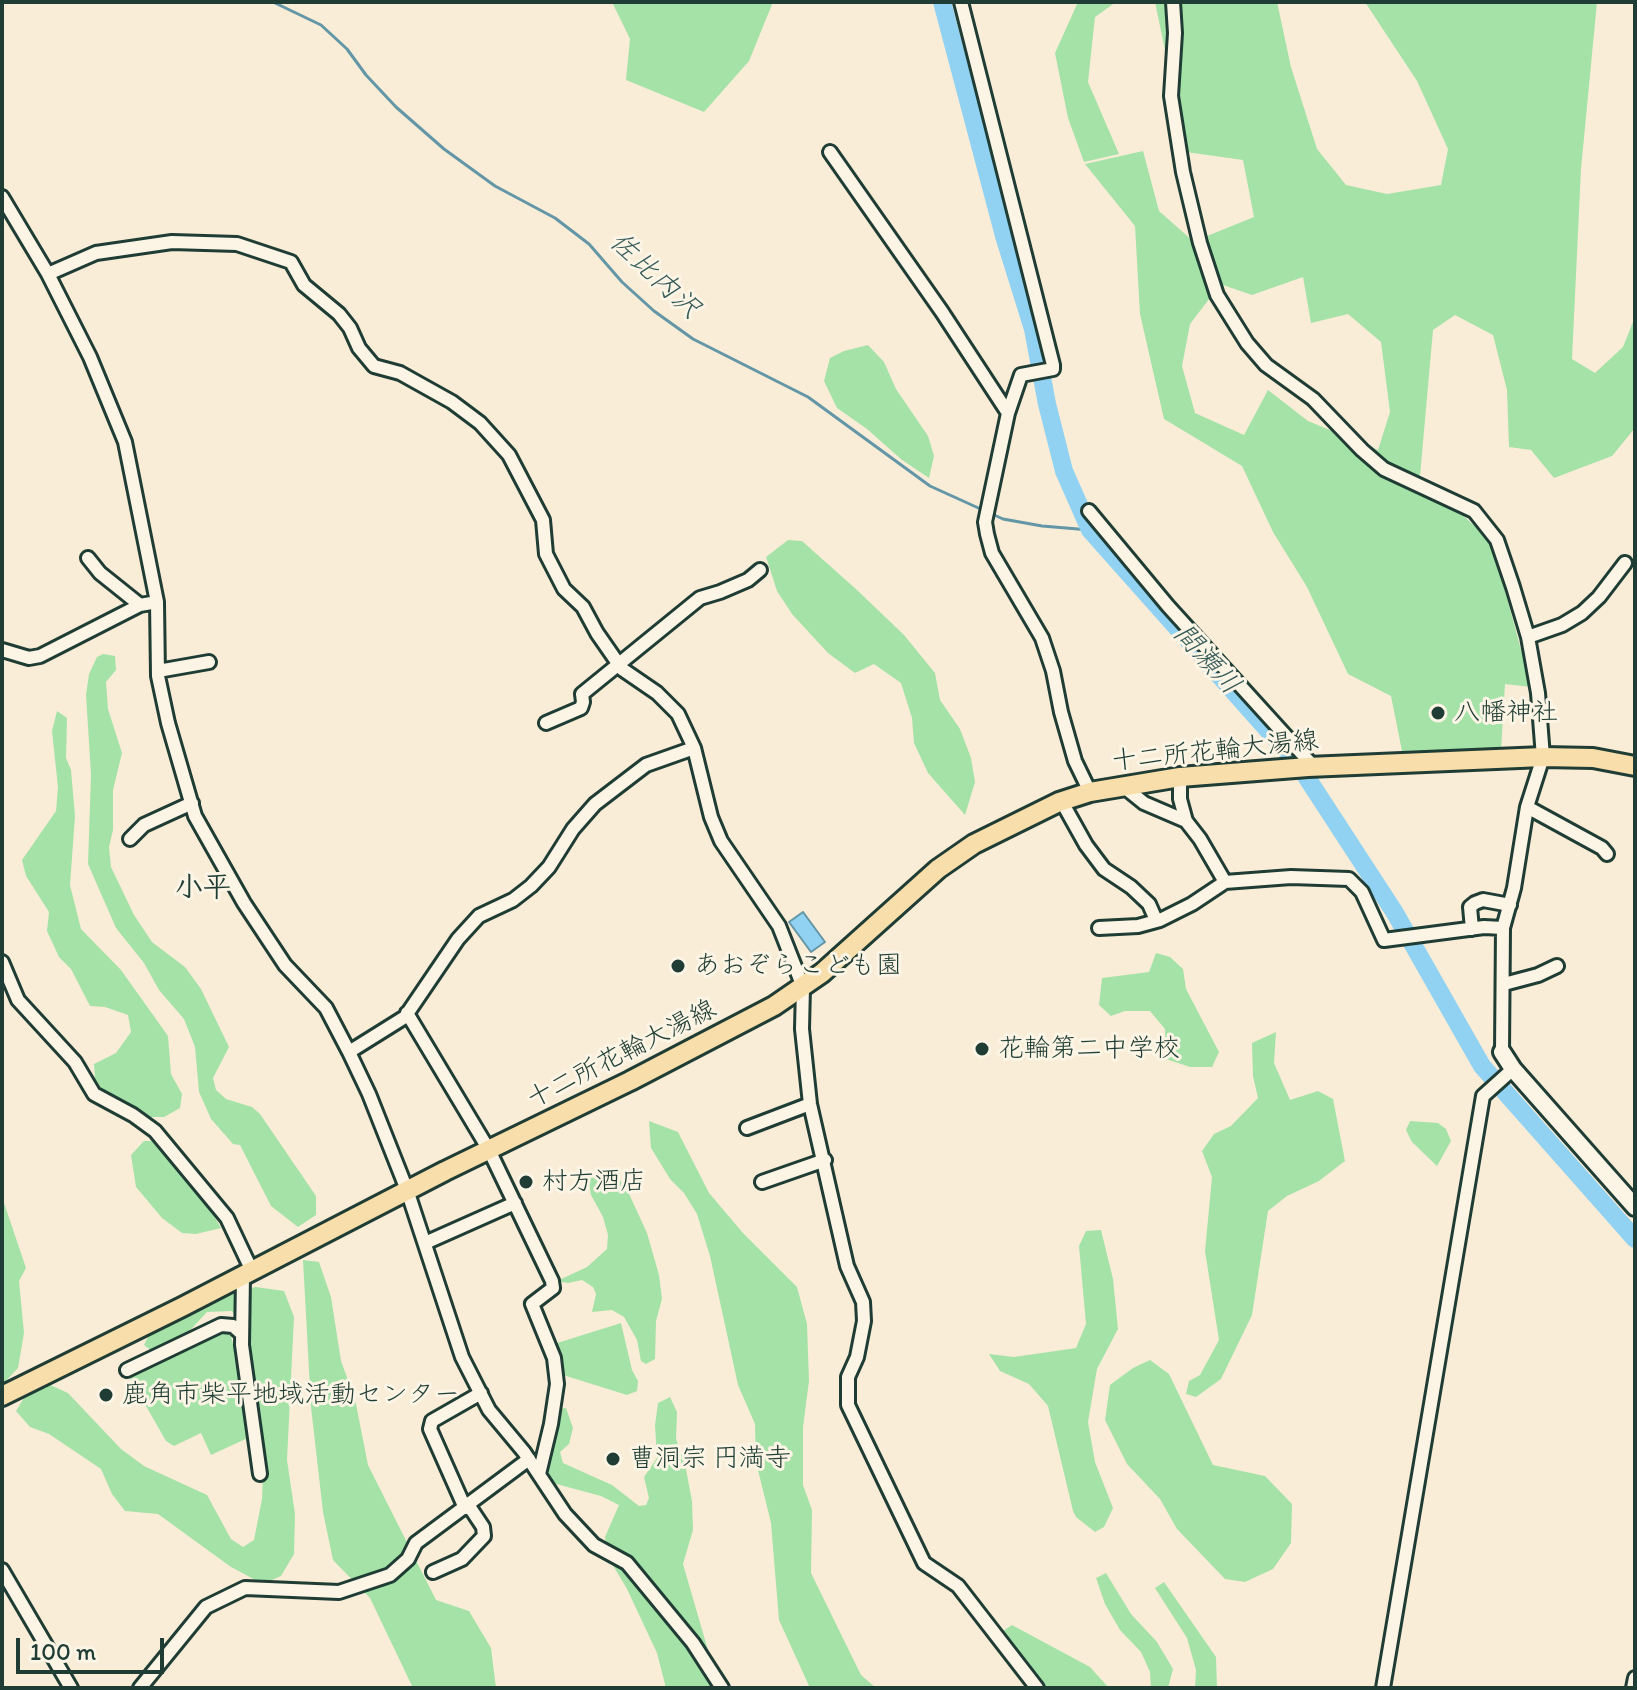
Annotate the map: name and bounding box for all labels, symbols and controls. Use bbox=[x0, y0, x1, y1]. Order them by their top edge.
water label: 佐比内沢 bbox=[602, 226, 706, 326]
water label: 間瀬川 bbox=[1165, 618, 1247, 702]
place label: 八幡神社 bbox=[1454, 697, 1558, 729]
marker: 八幡神社 bbox=[1429, 704, 1447, 722]
street label: 十二所花輪大湯線 bbox=[1110, 726, 1320, 778]
district label: 小平 bbox=[175, 872, 231, 906]
place label: あおぞらこども園 bbox=[694, 950, 902, 982]
marker: あおぞらこども園 bbox=[669, 957, 687, 975]
street label: 十二所花輪大湯線 bbox=[522, 994, 722, 1116]
place label: 花輪第二中学校 bbox=[998, 1033, 1180, 1065]
marker: 花輪第二中学校 bbox=[973, 1040, 991, 1058]
place label: 村方酒店 bbox=[542, 1166, 646, 1198]
marker: 村方酒店 bbox=[517, 1173, 535, 1191]
place label: 鹿角市柴平地域活動センター bbox=[122, 1379, 460, 1411]
marker: 鹿角市柴平地域活動センター bbox=[97, 1386, 115, 1404]
place label: 曹洞宗 円満寺 bbox=[629, 1443, 791, 1475]
marker: 曹洞宗 円満寺 bbox=[604, 1450, 622, 1468]
scale bar bbox=[20, 1622, 168, 1672]
text: 100 m bbox=[30, 1637, 96, 1666]

